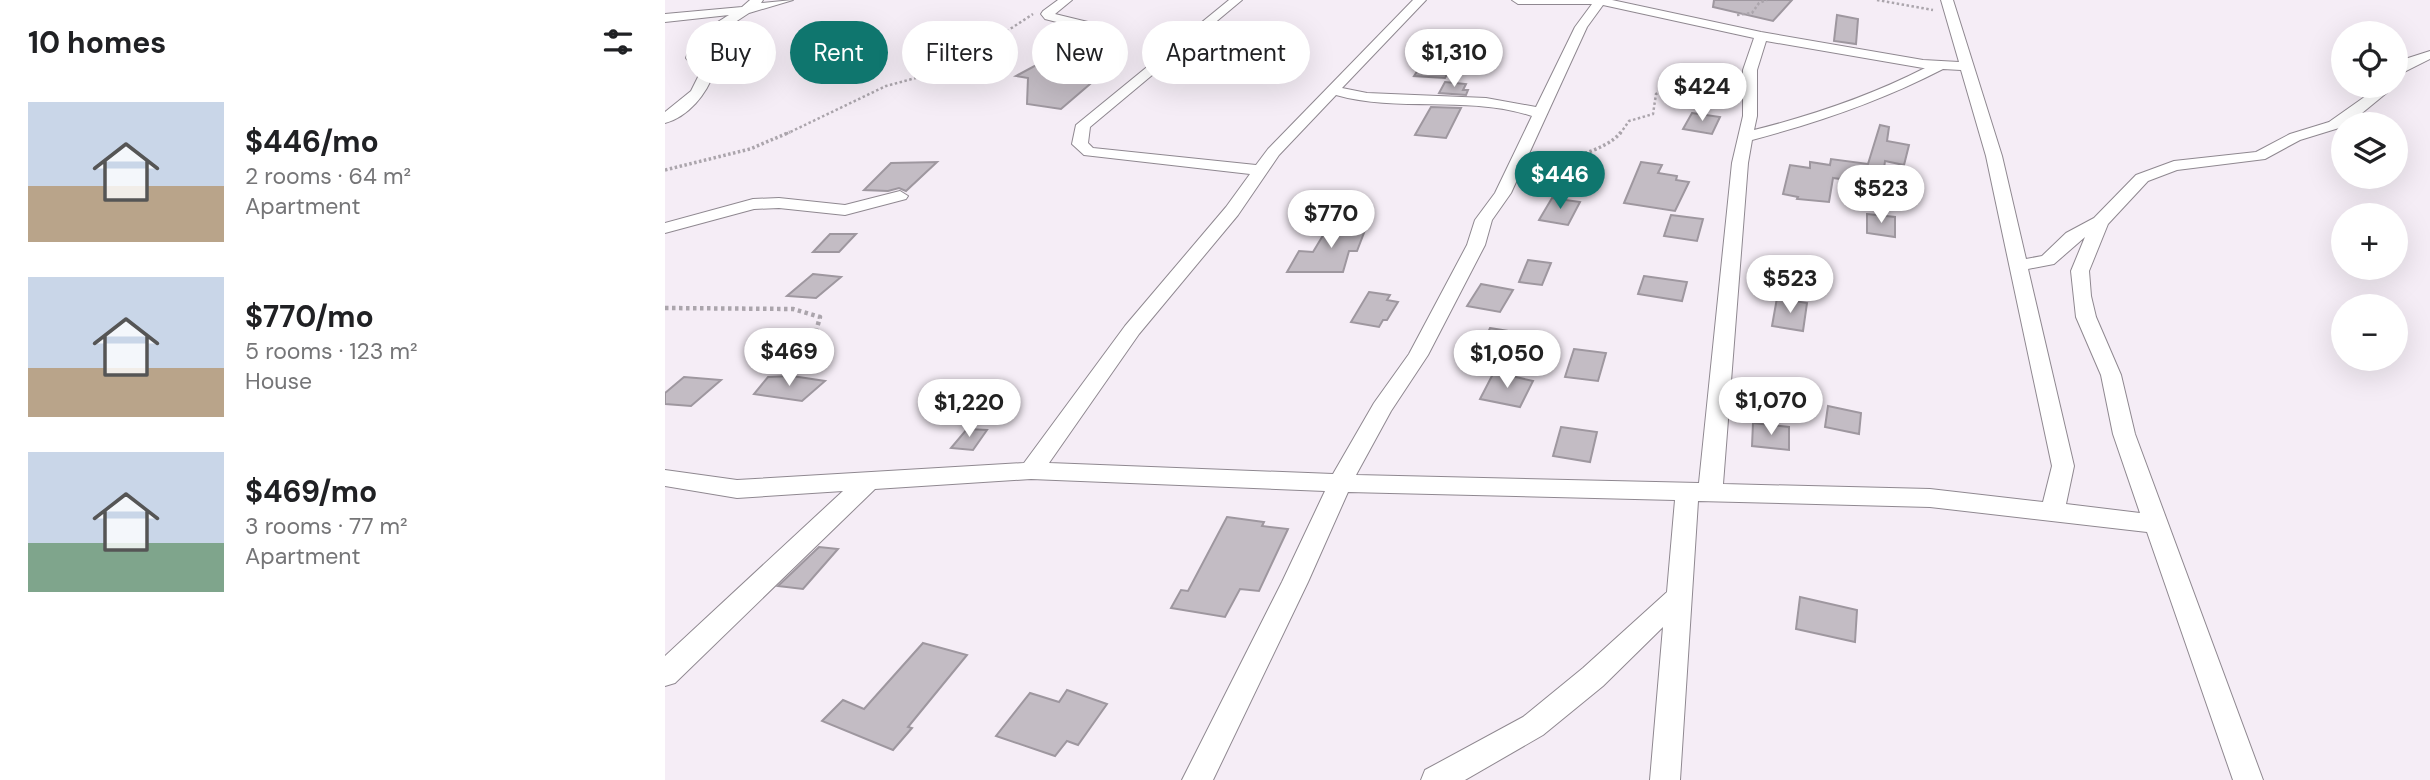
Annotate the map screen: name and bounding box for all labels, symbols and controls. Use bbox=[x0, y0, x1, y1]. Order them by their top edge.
chip: Buy bbox=[686, 21, 776, 84]
chip: Rent bbox=[790, 21, 888, 84]
chip: Filters bbox=[902, 21, 1018, 84]
chip: New bbox=[1032, 21, 1128, 84]
chip: Apartment bbox=[1142, 21, 1310, 84]
map controls bbox=[2331, 21, 2408, 371]
button: locate bbox=[2331, 21, 2408, 98]
text: 10 homes bbox=[28, 23, 166, 62]
icon: filters bbox=[599, 23, 637, 61]
pin: $1,310 bbox=[1397, 29, 1511, 89]
text: $1,310 bbox=[1421, 37, 1487, 67]
pin: $424 bbox=[1661, 64, 1743, 123]
text: $424 bbox=[1674, 71, 1730, 101]
button: layers bbox=[2331, 112, 2408, 189]
text: $446/mo bbox=[245, 122, 379, 161]
icon: home bbox=[84, 130, 168, 214]
pin: $446 bbox=[1519, 152, 1601, 211]
text: $446 bbox=[1531, 159, 1589, 189]
text: 2 rooms · 64 m² bbox=[245, 161, 411, 191]
pin: $523 bbox=[1840, 166, 1922, 225]
text: $523 bbox=[1853, 173, 1909, 203]
pin: $770 bbox=[1290, 190, 1372, 250]
text: Apartment bbox=[245, 191, 360, 221]
text: $770 bbox=[1304, 198, 1358, 228]
button: + bbox=[2331, 203, 2408, 280]
pin: $523 bbox=[1749, 256, 1831, 315]
text: $523 bbox=[1762, 263, 1818, 293]
button: − bbox=[2331, 294, 2408, 371]
text: $770/mo bbox=[245, 297, 374, 336]
icon: home bbox=[84, 305, 168, 389]
pin: $469 bbox=[748, 328, 830, 388]
pin: $1,050 bbox=[1450, 330, 1564, 390]
text: 5 rooms · 123 m² bbox=[245, 336, 418, 366]
text: $469 bbox=[760, 336, 818, 366]
text: $1,050 bbox=[1470, 338, 1544, 368]
text: House bbox=[245, 366, 312, 396]
pin: $1,070 bbox=[1714, 378, 1828, 437]
pin: $1,220 bbox=[912, 380, 1026, 439]
text: $1,070 bbox=[1735, 385, 1807, 415]
text: $1,220 bbox=[934, 387, 1004, 417]
text: $469/mo bbox=[245, 472, 377, 511]
icon: home bbox=[84, 480, 168, 564]
text: 3 rooms · 77 m² bbox=[245, 511, 408, 541]
text: Apartment bbox=[245, 541, 360, 571]

